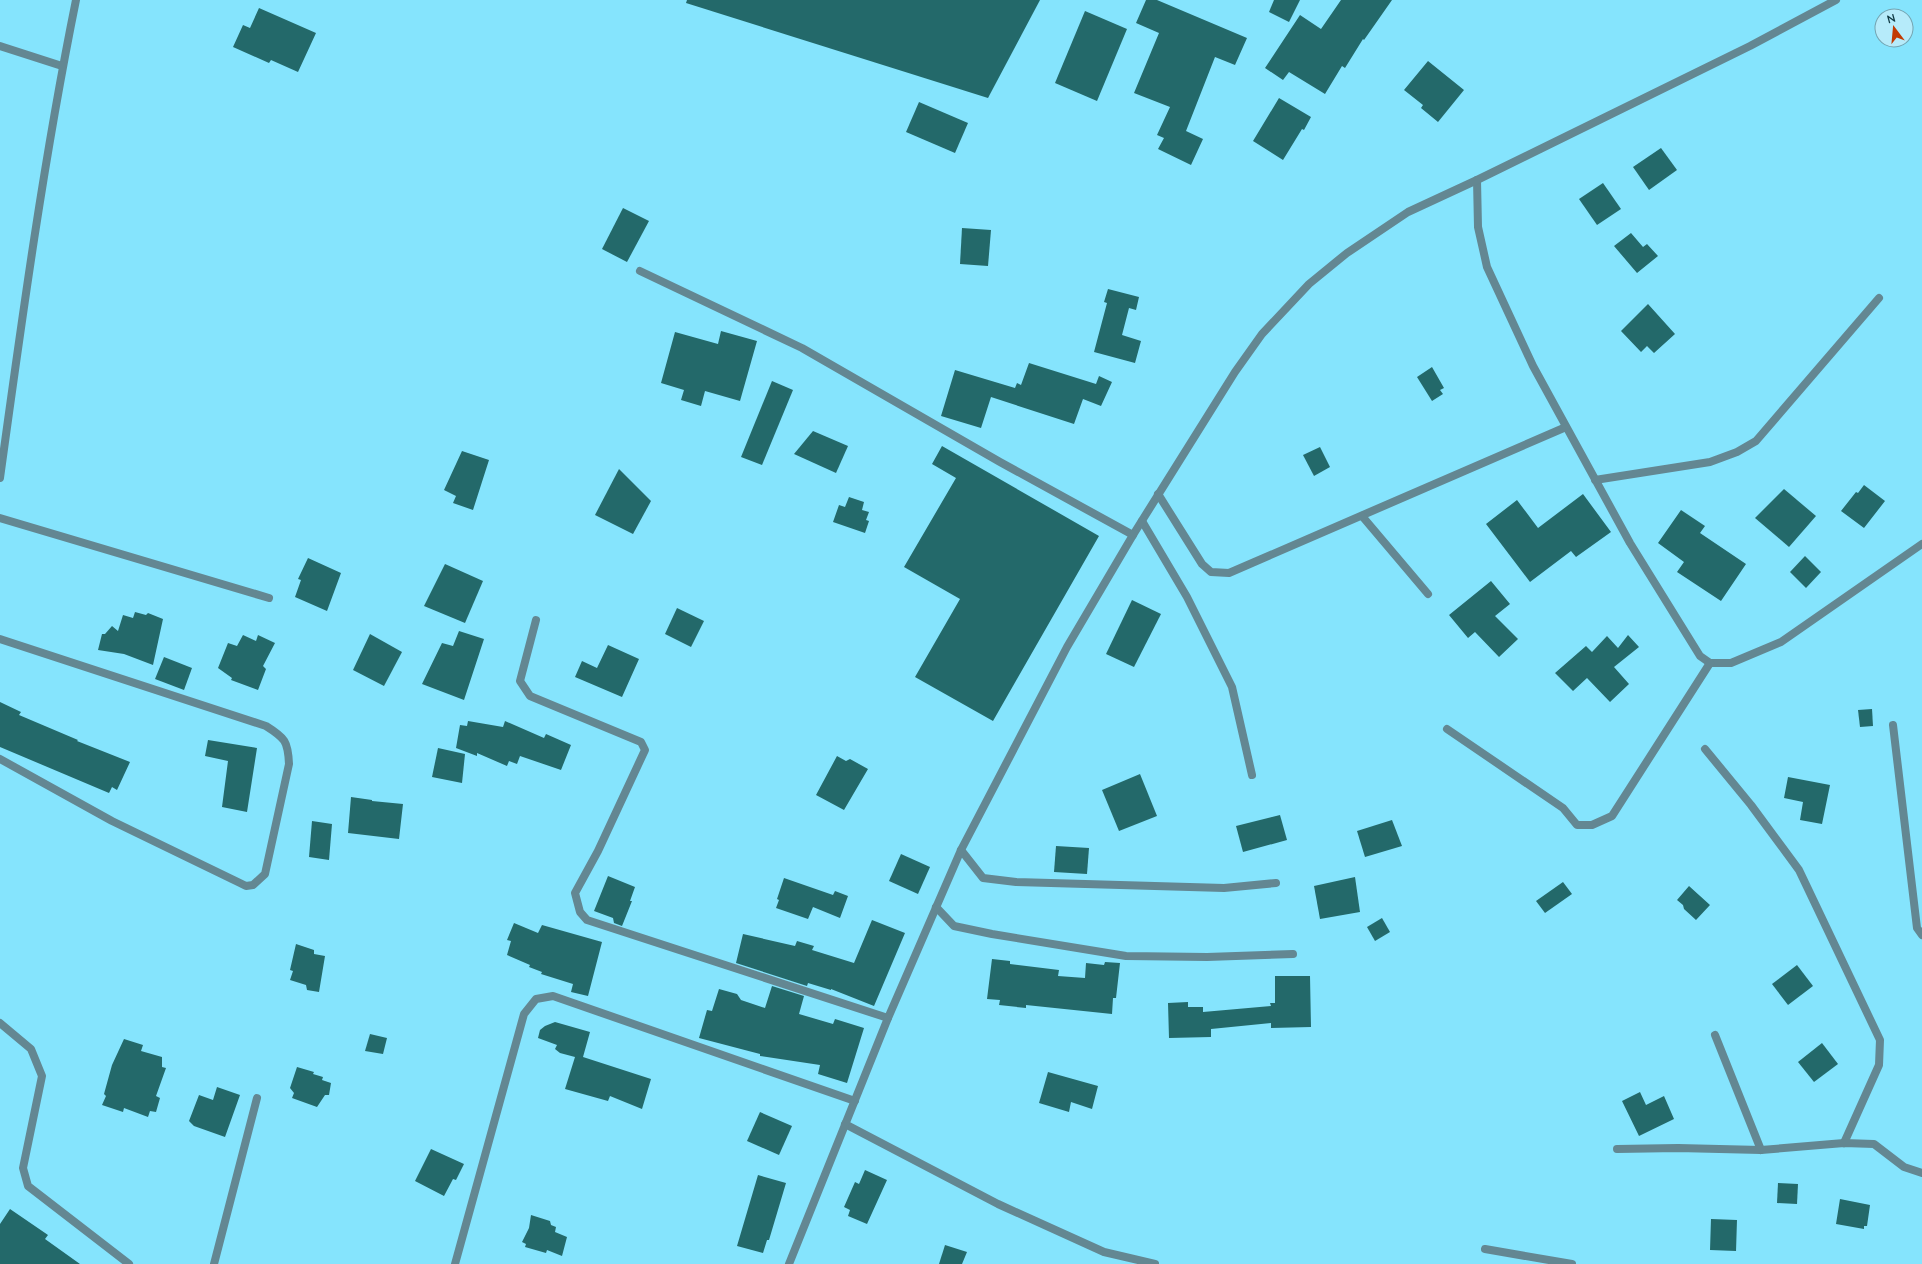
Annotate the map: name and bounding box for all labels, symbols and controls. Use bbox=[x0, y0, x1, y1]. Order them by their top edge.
north arrow bbox=[1874, 8, 1914, 48]
text: N bbox=[1885, 11, 1897, 26]

